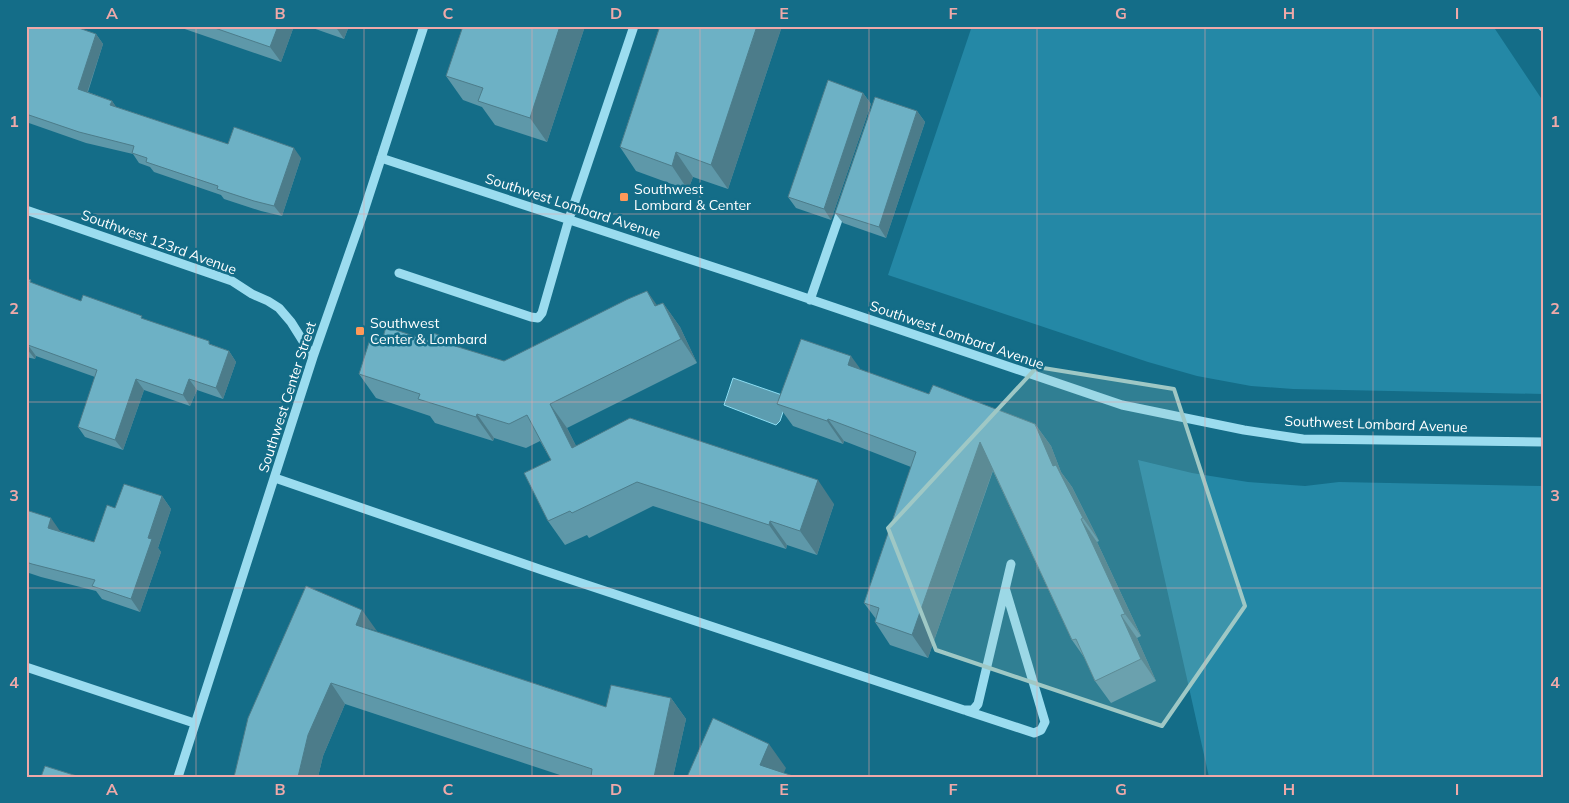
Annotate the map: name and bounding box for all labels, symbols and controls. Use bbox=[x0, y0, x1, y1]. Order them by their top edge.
text: A bbox=[106, 3, 118, 23]
text: B bbox=[274, 3, 286, 23]
text: C bbox=[443, 3, 454, 23]
text: D bbox=[610, 3, 622, 23]
text: E bbox=[779, 3, 789, 23]
text: F bbox=[948, 3, 958, 23]
text: G bbox=[1115, 3, 1127, 23]
text: H bbox=[1283, 3, 1295, 23]
text: I bbox=[1455, 3, 1459, 23]
text: 1 bbox=[9, 111, 19, 131]
text: 1 bbox=[1550, 111, 1560, 131]
street label: Southwest Lombard Avenue bbox=[483, 169, 663, 243]
place label: Southwest Lombard & Center bbox=[634, 180, 752, 214]
marker: Southwest Lombard & Center bbox=[618, 191, 630, 203]
street label: Southwest 123rd Avenue bbox=[79, 206, 239, 278]
street label: Southwest Lombard Avenue bbox=[867, 297, 1047, 373]
text: 2 bbox=[9, 298, 19, 318]
text: 2 bbox=[1550, 298, 1560, 318]
place label: Southwest Center & Lombard bbox=[370, 314, 487, 348]
street label: Southwest Center Street bbox=[254, 319, 320, 475]
marker: Southwest Center & Lombard bbox=[354, 325, 366, 337]
street label: Southwest Lombard Avenue bbox=[1284, 412, 1468, 436]
text: 3 bbox=[9, 485, 19, 505]
text: 3 bbox=[1550, 485, 1560, 505]
text: 4 bbox=[9, 672, 19, 692]
text: 4 bbox=[1550, 672, 1560, 692]
text: A bbox=[106, 779, 118, 799]
text: B bbox=[274, 779, 286, 799]
text: C bbox=[443, 779, 454, 799]
text: D bbox=[610, 779, 622, 799]
text: E bbox=[779, 779, 789, 799]
text: F bbox=[948, 779, 958, 799]
text: G bbox=[1115, 779, 1127, 799]
text: H bbox=[1283, 779, 1295, 799]
text: I bbox=[1455, 779, 1459, 799]

